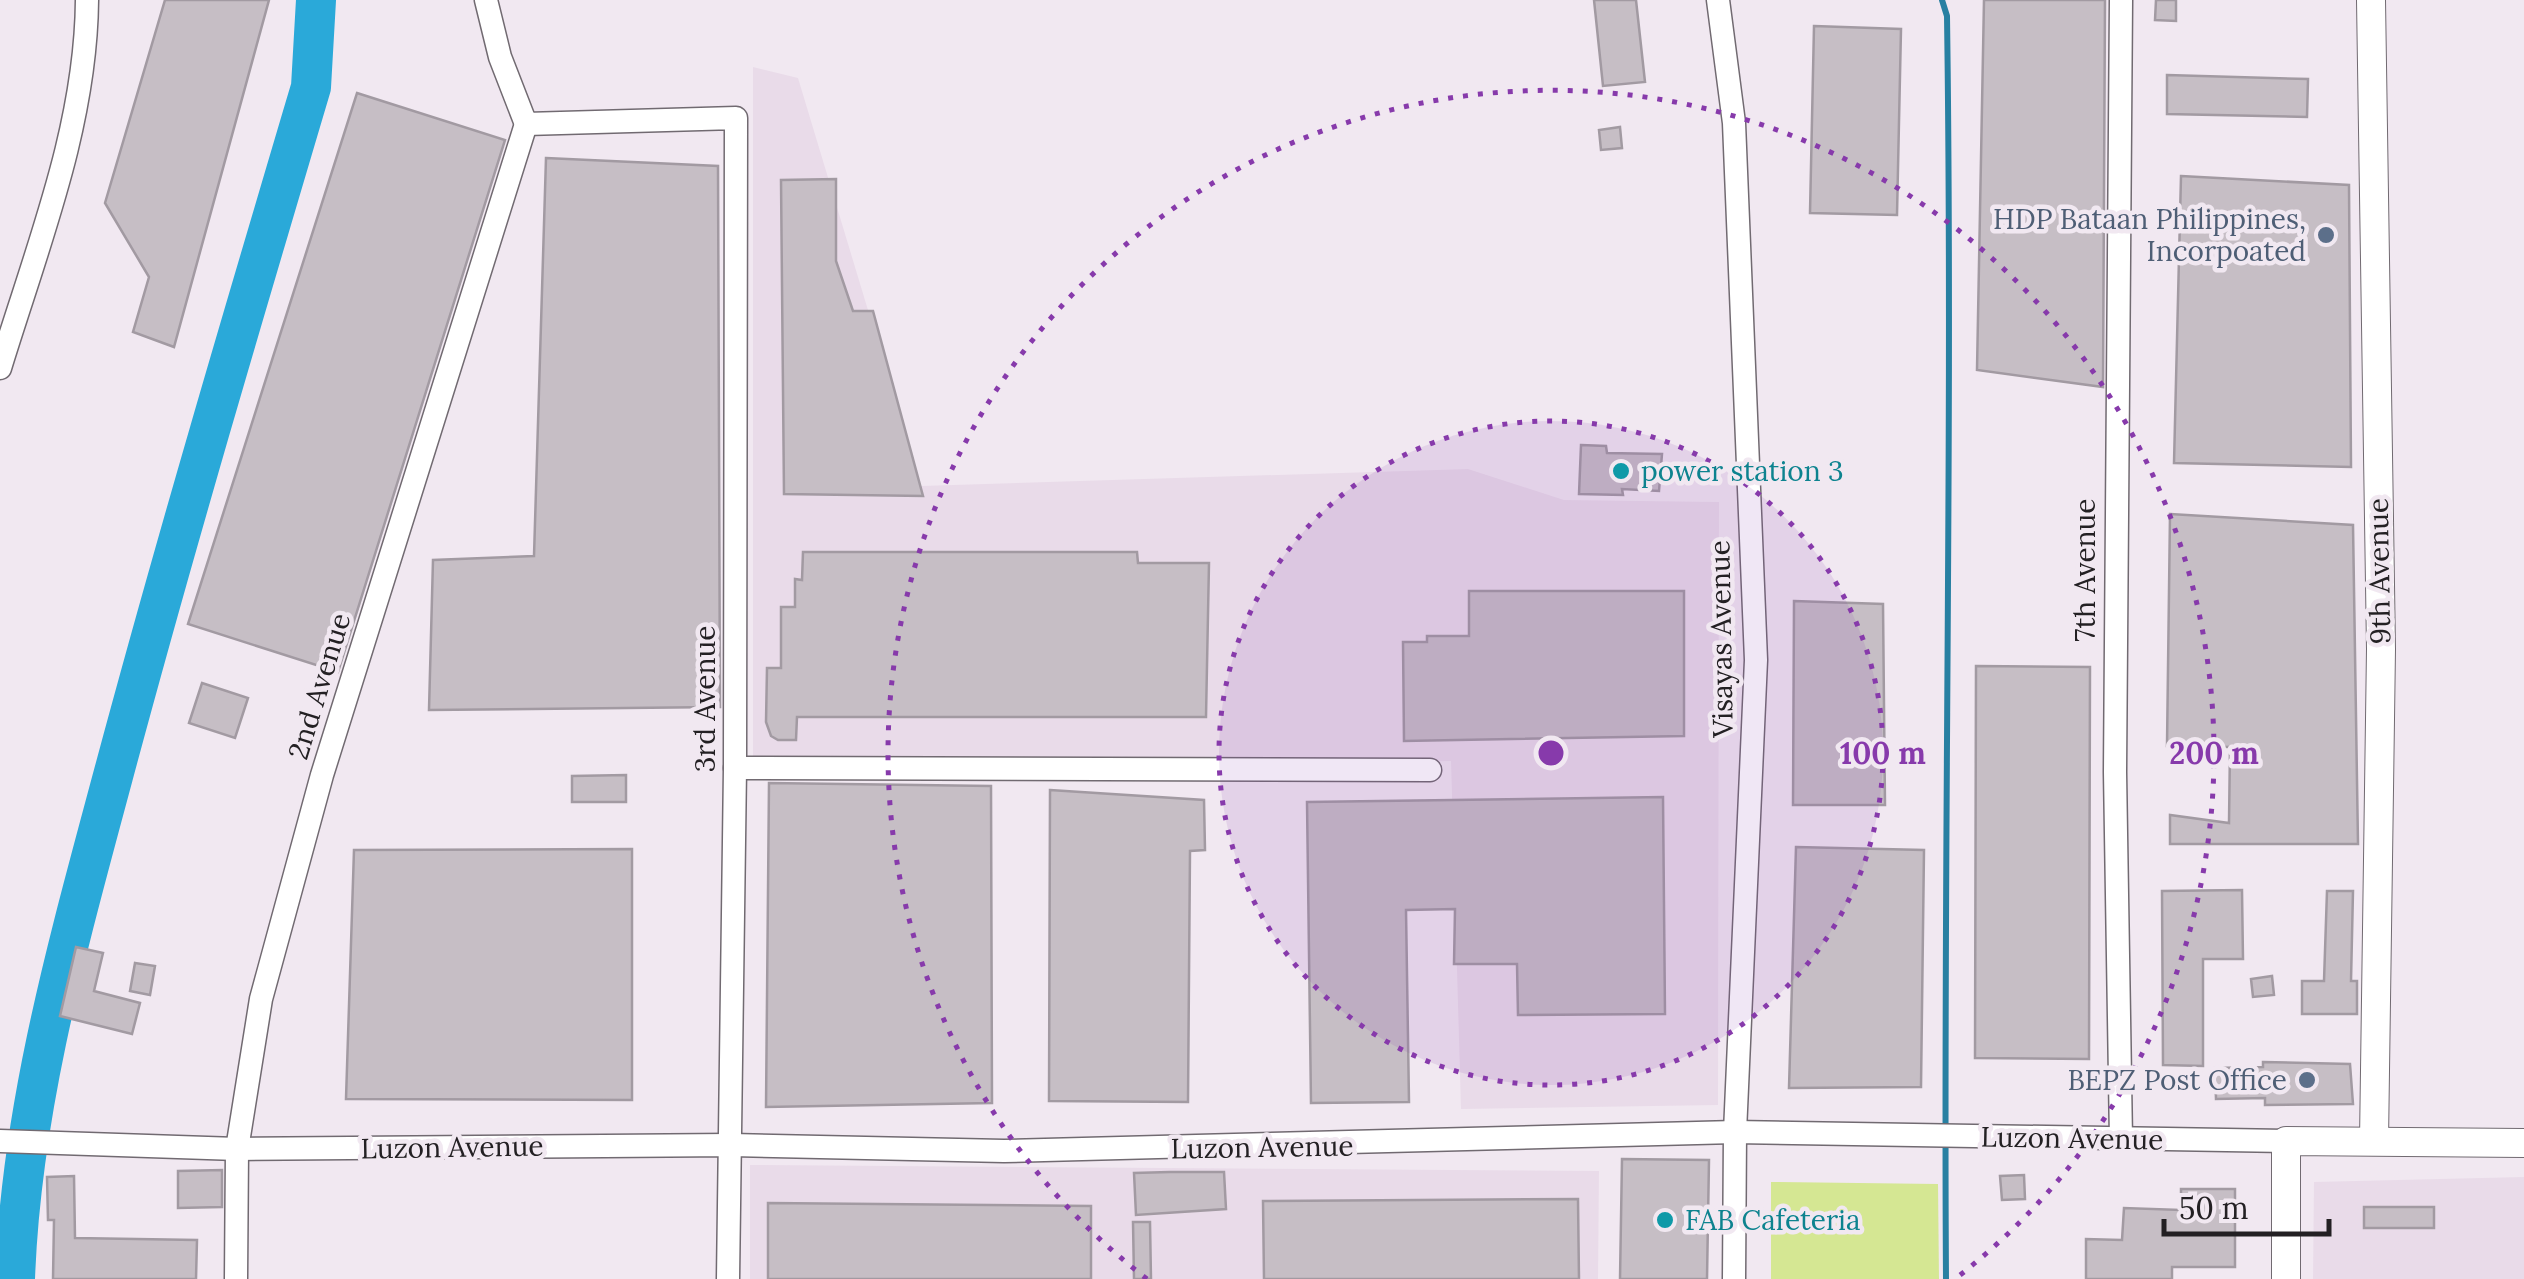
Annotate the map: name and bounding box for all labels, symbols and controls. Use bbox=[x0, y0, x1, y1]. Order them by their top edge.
place label: HDP Bataan Philippines, Incorpoated bbox=[1993, 201, 2306, 269]
marker: HDP Bataan Philippines, Incorpoated bbox=[2315, 224, 2337, 246]
place label: power station 3 bbox=[1641, 453, 1844, 489]
marker: power station 3 bbox=[1610, 460, 1632, 482]
street label: 9th Avenue bbox=[2360, 498, 2398, 644]
street label: 7th Avenue bbox=[2067, 499, 2103, 641]
street label: Visayas Avenue bbox=[1701, 540, 1741, 739]
street label: 2nd Avenue bbox=[280, 608, 358, 764]
street label: 3rd Avenue bbox=[687, 626, 723, 772]
text: 100 m bbox=[1840, 734, 1926, 772]
text: 200 m bbox=[2169, 734, 2259, 772]
centre of rings bbox=[1533, 735, 1569, 771]
place label: BEPZ Post Office bbox=[2067, 1062, 2287, 1098]
marker: BEPZ Post Office bbox=[2296, 1069, 2318, 1091]
street label: Luzon Avenue bbox=[1980, 1118, 2164, 1158]
street label: Luzon Avenue bbox=[360, 1127, 544, 1167]
street label: Luzon Avenue bbox=[1170, 1127, 1354, 1167]
scale bar bbox=[2164, 1174, 2329, 1236]
text: 50 m bbox=[2179, 1189, 2249, 1227]
place label: FAB Cafeteria bbox=[1685, 1202, 1860, 1238]
marker: FAB Cafeteria bbox=[1654, 1209, 1676, 1231]

